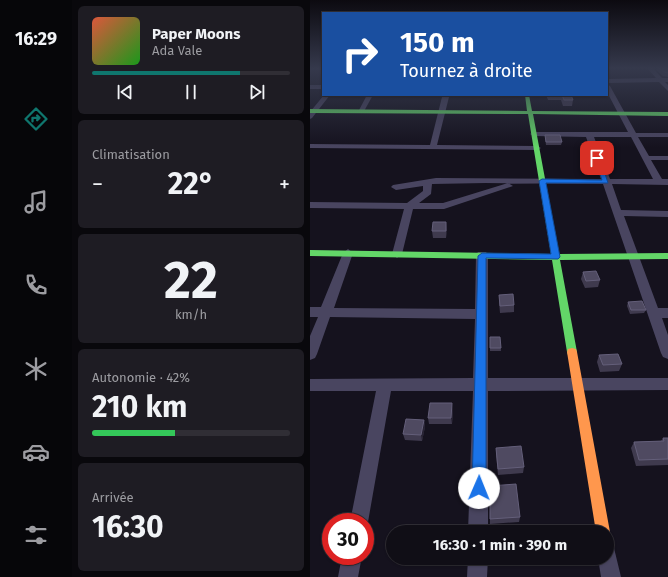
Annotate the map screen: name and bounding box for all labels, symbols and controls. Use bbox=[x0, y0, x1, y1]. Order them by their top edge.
text: Paper Moons bbox=[152, 25, 240, 43]
text: 150 m bbox=[400, 26, 475, 59]
text: 16:29 bbox=[15, 28, 57, 50]
icon: right bbox=[334, 28, 386, 80]
text: Ada Vale bbox=[152, 43, 202, 58]
text: Tournez à droite bbox=[400, 60, 532, 82]
icon: previous bbox=[114, 81, 136, 103]
icon: pause bbox=[180, 81, 202, 103]
icon: next bbox=[246, 81, 268, 103]
icon: directions bbox=[22, 105, 50, 133]
pin bbox=[580, 141, 614, 175]
text: Climatisation bbox=[92, 147, 170, 162]
icon: arrive bbox=[586, 147, 608, 169]
text: 22° bbox=[168, 166, 214, 202]
text: − bbox=[92, 171, 103, 198]
text: + bbox=[279, 171, 290, 198]
icon: music bbox=[22, 188, 50, 216]
text: 22 bbox=[164, 249, 218, 312]
icon: phone bbox=[22, 271, 50, 299]
text: km/h bbox=[175, 307, 207, 322]
icon: climate bbox=[22, 355, 50, 383]
text: Autonomie · 42% bbox=[92, 370, 190, 385]
text: 210 km bbox=[92, 389, 187, 425]
icon: car bbox=[22, 438, 50, 466]
position arrow bbox=[458, 467, 500, 509]
text: Arrivée bbox=[92, 490, 134, 505]
text: 16:30 bbox=[92, 509, 164, 545]
speed limit sign: 30 bbox=[322, 513, 374, 565]
icon: filters bbox=[22, 521, 50, 549]
text: 16:30 · 1 min · 390 m bbox=[433, 536, 567, 554]

